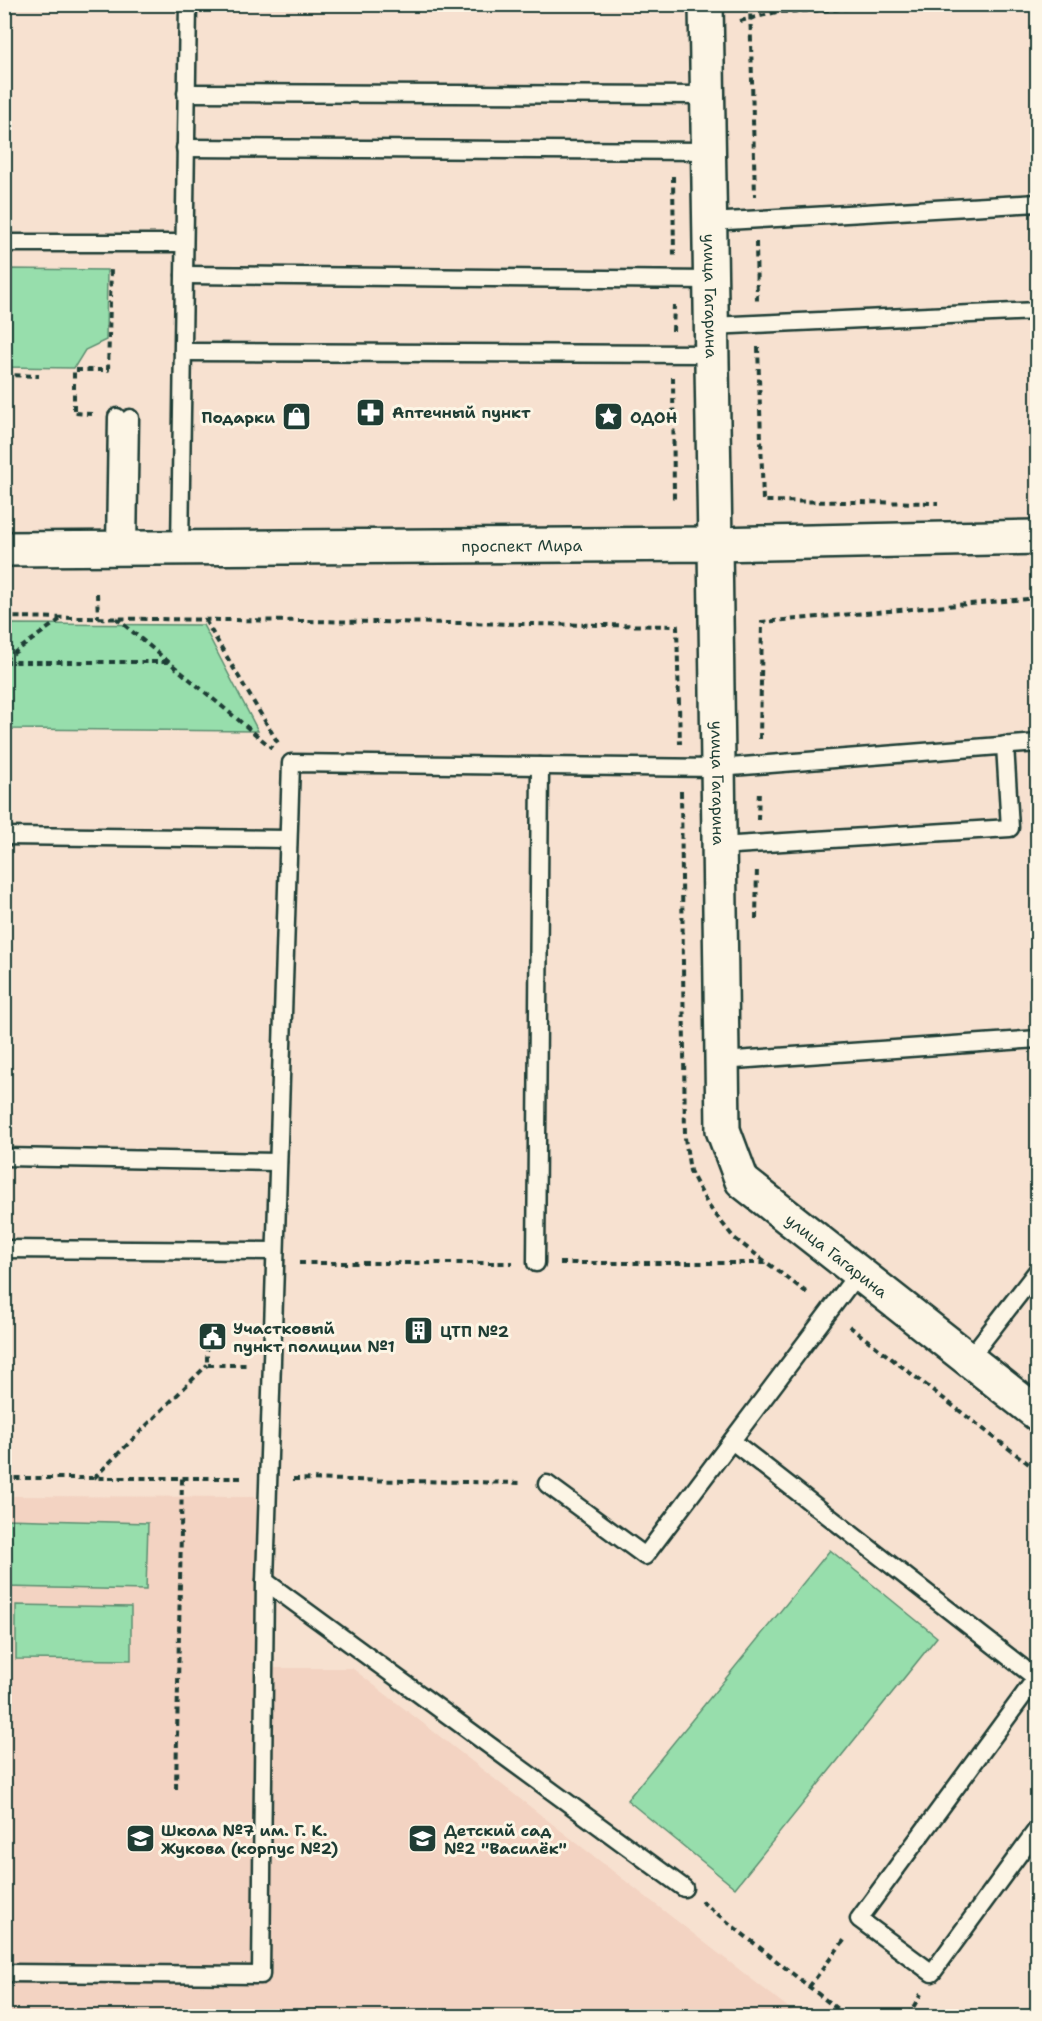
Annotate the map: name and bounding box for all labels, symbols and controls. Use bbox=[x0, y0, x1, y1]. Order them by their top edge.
street label: улица Гагарина bbox=[699, 233, 722, 358]
pharmacy icon: Аптечный пункт bbox=[355, 396, 387, 428]
shop icon: Подарки bbox=[280, 401, 312, 433]
place icon: ОДОН bbox=[593, 401, 625, 433]
place label: Аптечный пункт bbox=[392, 402, 531, 423]
place label: Подарки bbox=[201, 407, 275, 428]
place label: ОДОН bbox=[630, 407, 677, 428]
street label: проспект Мира bbox=[461, 534, 583, 556]
street label: улица Гагарина bbox=[707, 721, 730, 845]
street label: улица Гагарина bbox=[781, 1209, 892, 1302]
building icon: ЦТП №2 bbox=[403, 1315, 435, 1347]
place label: Участковый пункт полиции №1 bbox=[233, 1318, 395, 1357]
public building icon: Участковый пункт полиции №1 bbox=[196, 1321, 228, 1353]
place label: ЦТП №2 bbox=[440, 1321, 509, 1342]
place label: Школа №7 им. Г. К. Жукова (корпус №2) bbox=[161, 1820, 338, 1859]
place label: Детский сад №2 "Василёк" bbox=[444, 1820, 567, 1859]
school or university icon: Школа №7 им. Г. К. Жукова (корпус №2) bbox=[124, 1823, 156, 1855]
school or university icon: Детский сад №2 "Василёк" bbox=[407, 1823, 439, 1855]

